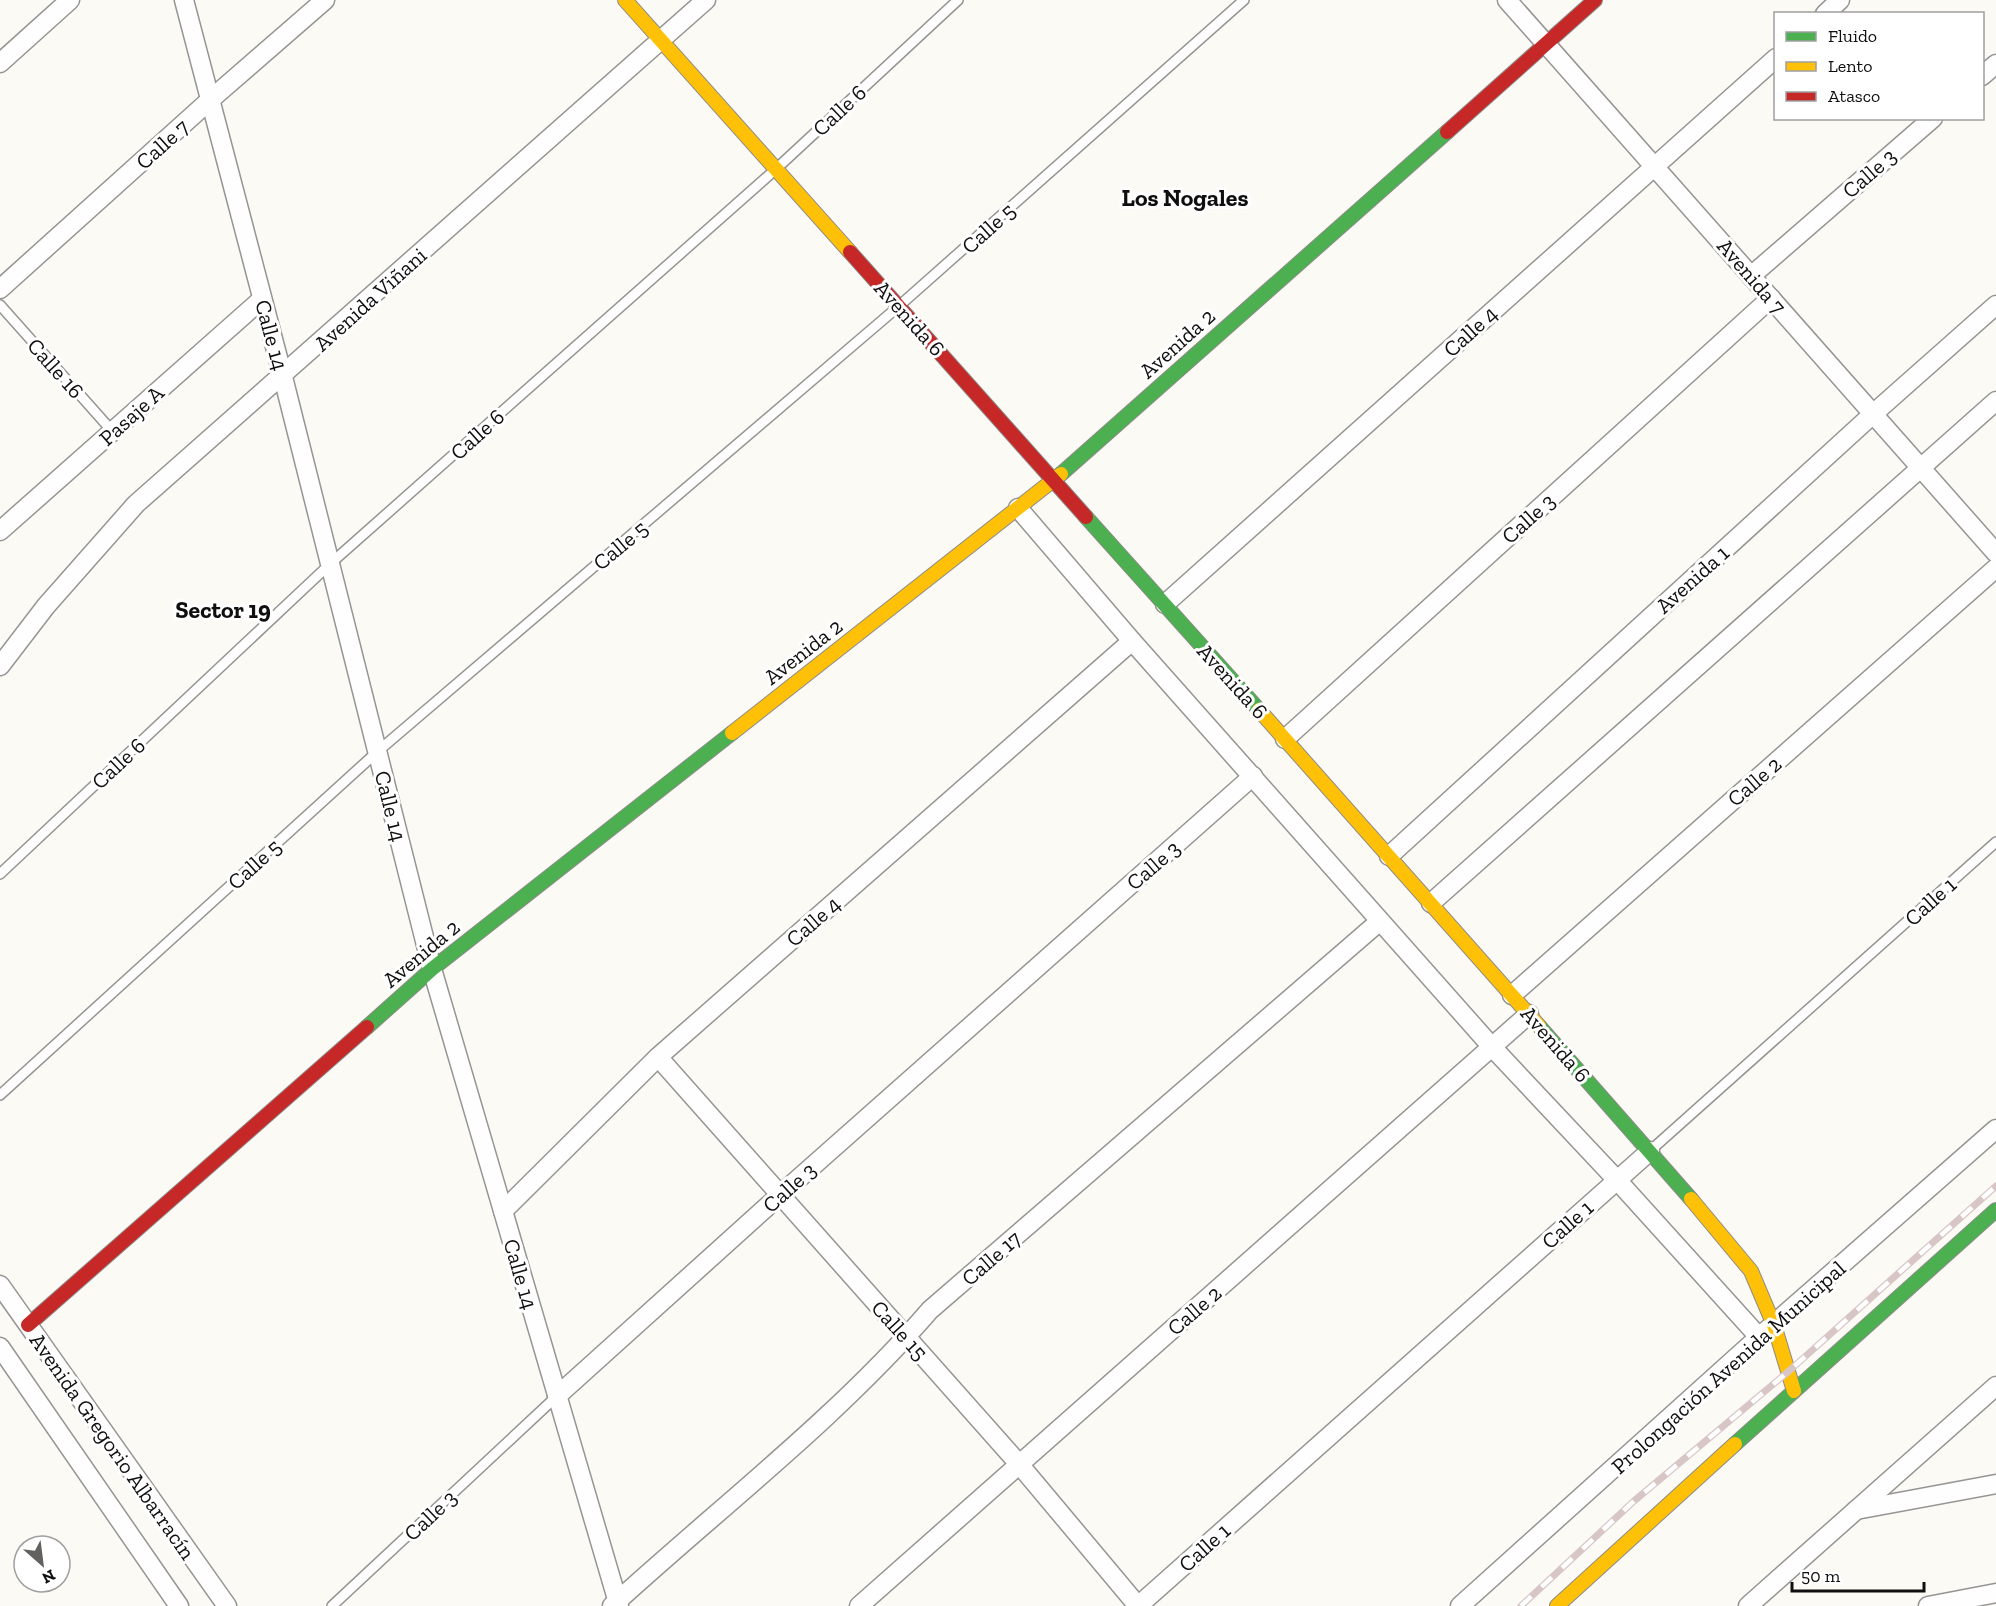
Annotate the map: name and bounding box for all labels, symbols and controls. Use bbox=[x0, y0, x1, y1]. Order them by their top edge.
legend bbox=[1774, 12, 1984, 120]
text: Fluido bbox=[1828, 25, 1877, 47]
text: Lento bbox=[1828, 55, 1873, 77]
street label: Calle 6 bbox=[807, 79, 872, 142]
text: Atasco bbox=[1828, 85, 1880, 107]
street label: Calle 7 bbox=[130, 113, 195, 175]
street label: Calle 3 bbox=[1837, 143, 1902, 204]
district label: Los Nogales bbox=[1122, 183, 1248, 212]
street label: Calle 5 bbox=[956, 197, 1021, 260]
street label: Avenida 7 bbox=[1712, 233, 1792, 320]
street label: Avenida Viñani bbox=[308, 242, 432, 357]
street label: Avenida 6 bbox=[869, 275, 951, 362]
street label: Calle 14 bbox=[249, 297, 294, 374]
street label: Calle 4 bbox=[1438, 300, 1503, 363]
street label: Avenida 2 bbox=[1134, 302, 1221, 384]
street label: Calle 16 bbox=[21, 333, 90, 404]
street label: Pasaje A bbox=[93, 379, 170, 451]
street label: Calle 6 bbox=[445, 403, 510, 466]
street label: Calle 3 bbox=[1496, 487, 1561, 549]
street label: Calle 5 bbox=[587, 515, 653, 576]
street label: Avenida 1 bbox=[1650, 539, 1735, 619]
district label: Sector 19 bbox=[175, 595, 271, 624]
street label: Avenida 2 bbox=[759, 612, 848, 690]
street label: Avenida 6 bbox=[1192, 638, 1274, 725]
street label: Calle 6 bbox=[86, 732, 151, 795]
street label: Calle 2 bbox=[1722, 750, 1787, 812]
street label: Calle 14 bbox=[369, 768, 412, 845]
street label: Calle 5 bbox=[222, 833, 287, 896]
street label: Calle 3 bbox=[1121, 835, 1186, 896]
street label: Calle 1 bbox=[1899, 871, 1962, 932]
street label: Calle 4 bbox=[780, 890, 846, 952]
street label: Avenida 2 bbox=[377, 913, 465, 993]
street label: Avenida 6 bbox=[1515, 1001, 1596, 1088]
street label: Calle 3 bbox=[757, 1156, 822, 1218]
street label: Calle 1 bbox=[1536, 1194, 1599, 1255]
street label: Calle 17 bbox=[956, 1225, 1027, 1292]
street label: Calle 14 bbox=[498, 1236, 543, 1313]
street label: Prolongación Avenida Municipal bbox=[1606, 1255, 1851, 1480]
street label: Calle 2 bbox=[1162, 1279, 1227, 1341]
street label: Calle 15 bbox=[866, 1295, 934, 1366]
street label: Avenida Gregorio Albarracín bbox=[24, 1328, 201, 1565]
street label: Calle 3 bbox=[398, 1484, 462, 1547]
street label: Calle 1 bbox=[1173, 1517, 1236, 1578]
north arrow bbox=[12, 1534, 72, 1594]
scale bar bbox=[1792, 1555, 1924, 1593]
text: 50 m bbox=[1801, 1565, 1841, 1587]
text: N bbox=[39, 1566, 59, 1588]

